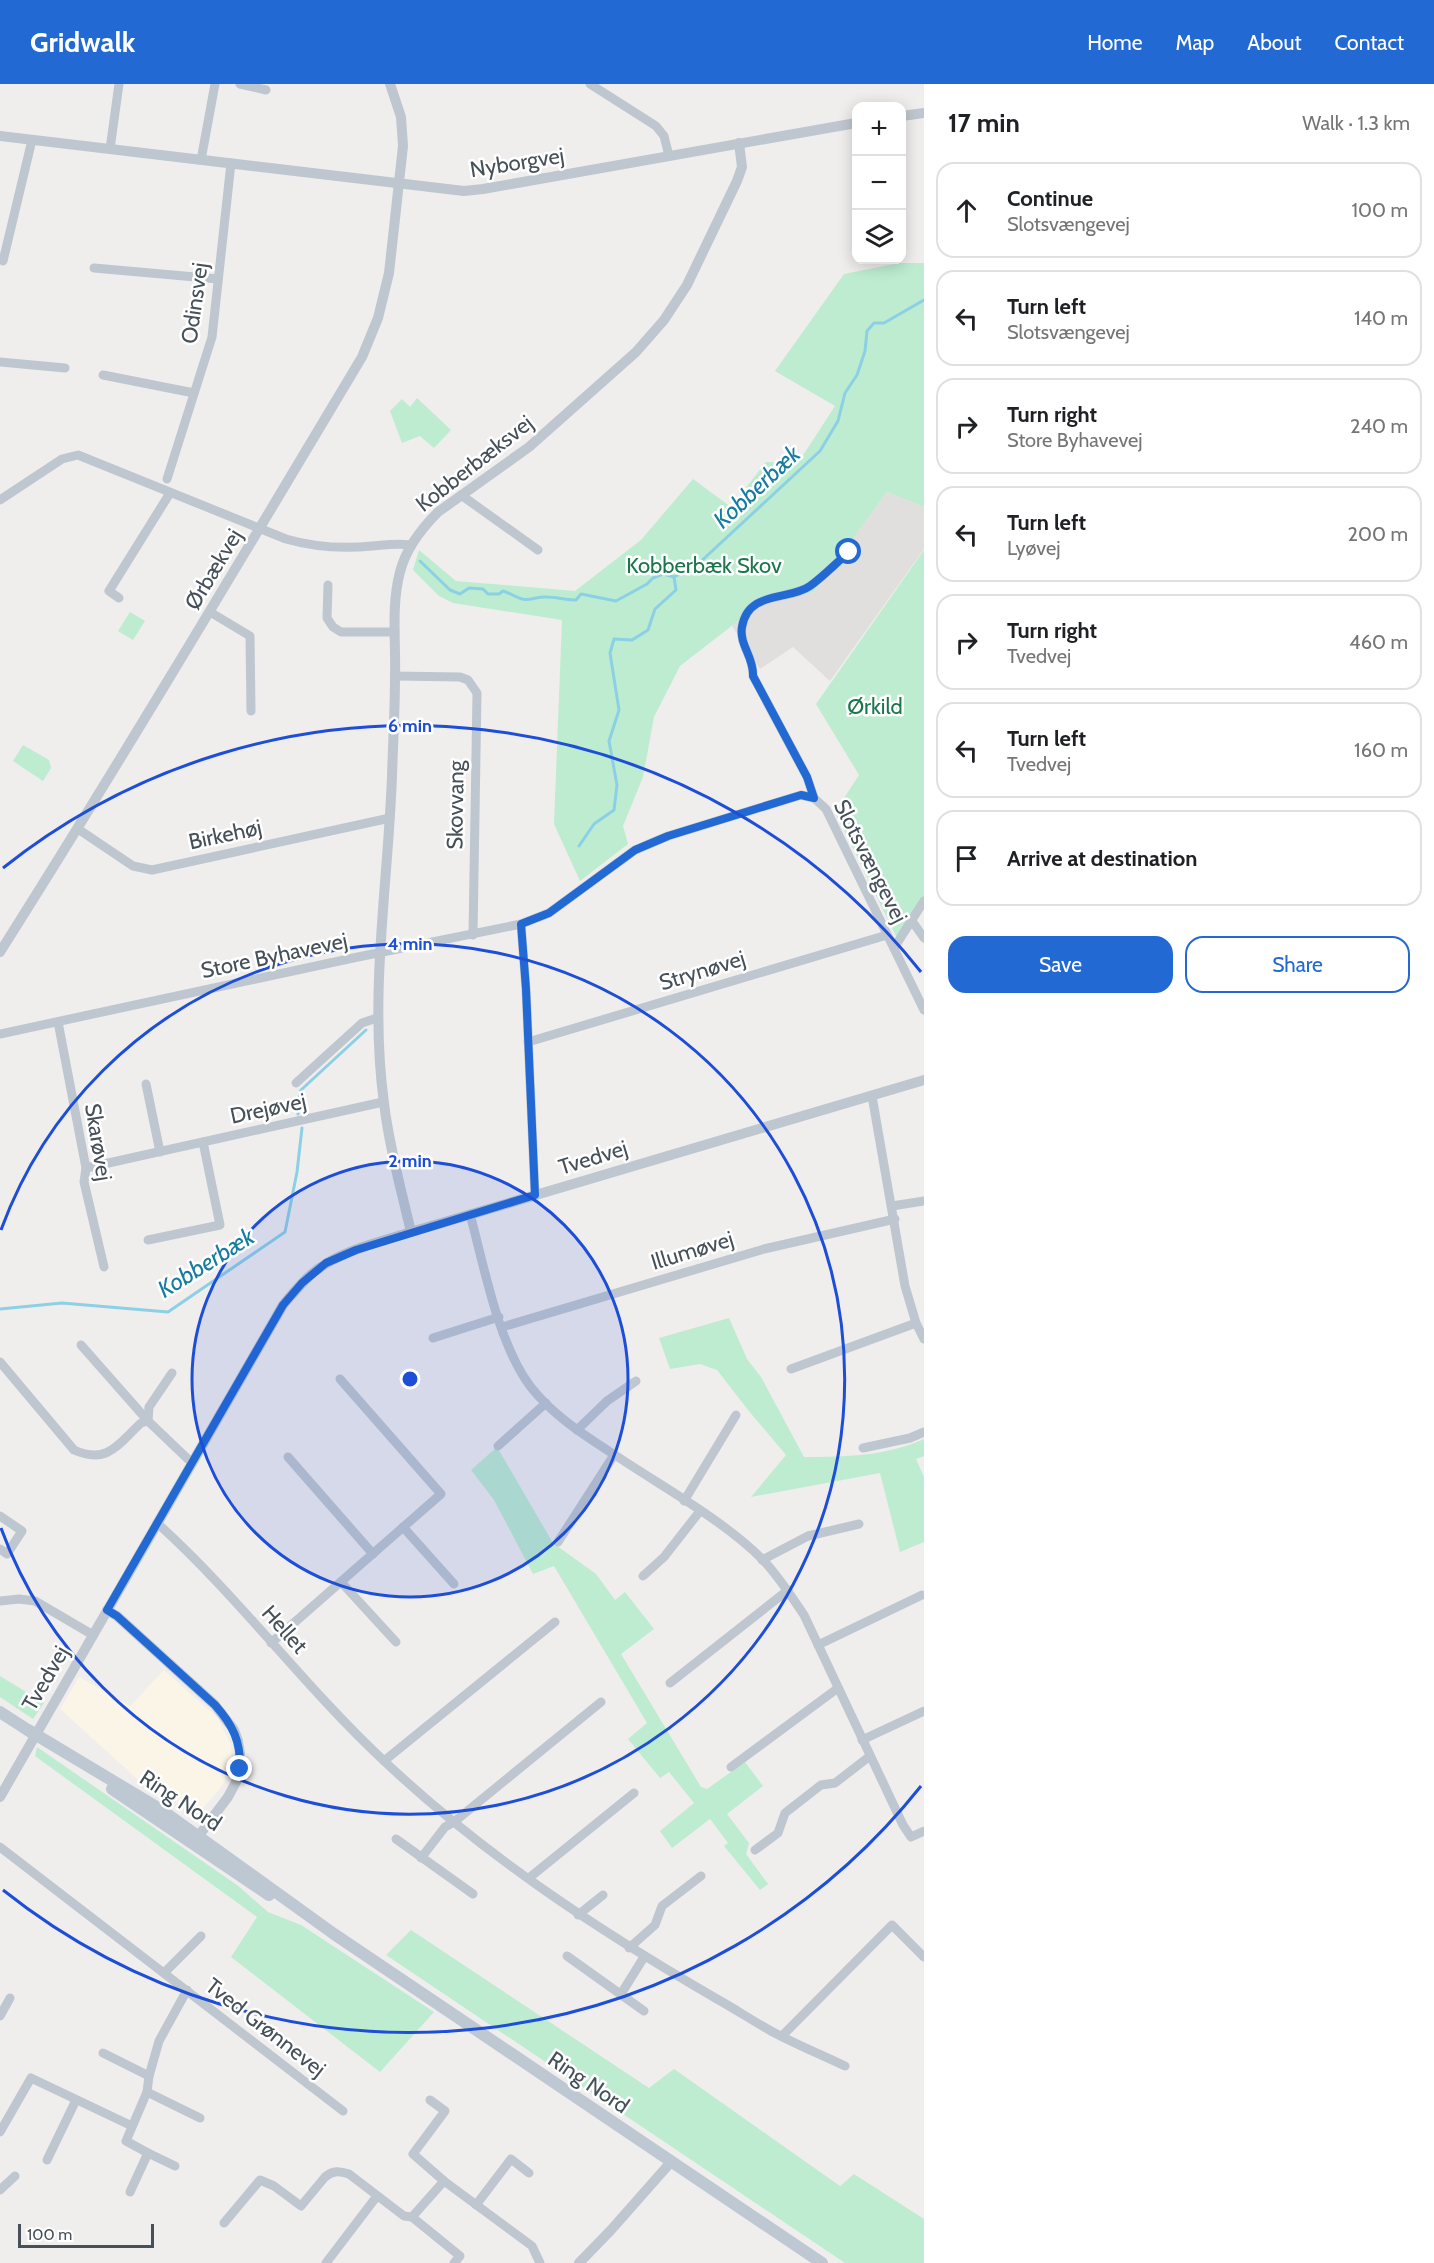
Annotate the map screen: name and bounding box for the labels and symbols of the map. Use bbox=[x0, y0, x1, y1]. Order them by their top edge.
street label: Nyborgvej bbox=[468, 142, 566, 183]
street label: Odinsvej bbox=[175, 261, 214, 345]
street label: Kobberbæksvej bbox=[410, 409, 538, 518]
water label: Kobberbæk bbox=[707, 439, 807, 534]
street label: Ørbækvej bbox=[179, 524, 248, 615]
route start bbox=[835, 538, 861, 564]
park label: Kobberbæk Skov bbox=[626, 552, 782, 579]
park label: Ørkild bbox=[847, 693, 903, 720]
text: 6 min bbox=[388, 715, 432, 737]
street label: Skovvang bbox=[441, 759, 470, 850]
street label: Slotsvængevej bbox=[828, 795, 913, 928]
street label: Birkehøj bbox=[186, 814, 264, 855]
street label: Store Byhavevej bbox=[198, 927, 350, 984]
text: 4 min bbox=[387, 933, 433, 955]
street label: Strynøvej bbox=[656, 945, 749, 996]
street label: Drejøvej bbox=[228, 1087, 309, 1130]
street label: Skarøvej bbox=[79, 1101, 118, 1183]
street label: Tvedvej bbox=[555, 1134, 631, 1181]
text: 2 min bbox=[388, 1150, 432, 1172]
water label: Kobberbæk bbox=[152, 1221, 260, 1304]
street label: Illumøvej bbox=[648, 1225, 737, 1276]
centre of rings bbox=[400, 1369, 420, 1389]
street label: Hellet bbox=[256, 1600, 314, 1659]
street label: Tvedvej bbox=[16, 1641, 75, 1716]
route end bbox=[226, 1755, 252, 1781]
street label: Ring Nord bbox=[135, 1764, 227, 1837]
street label: Tved Grønnevej bbox=[200, 1972, 331, 2083]
street label: Ring Nord bbox=[543, 2045, 634, 2119]
scale bar bbox=[18, 2221, 154, 2248]

